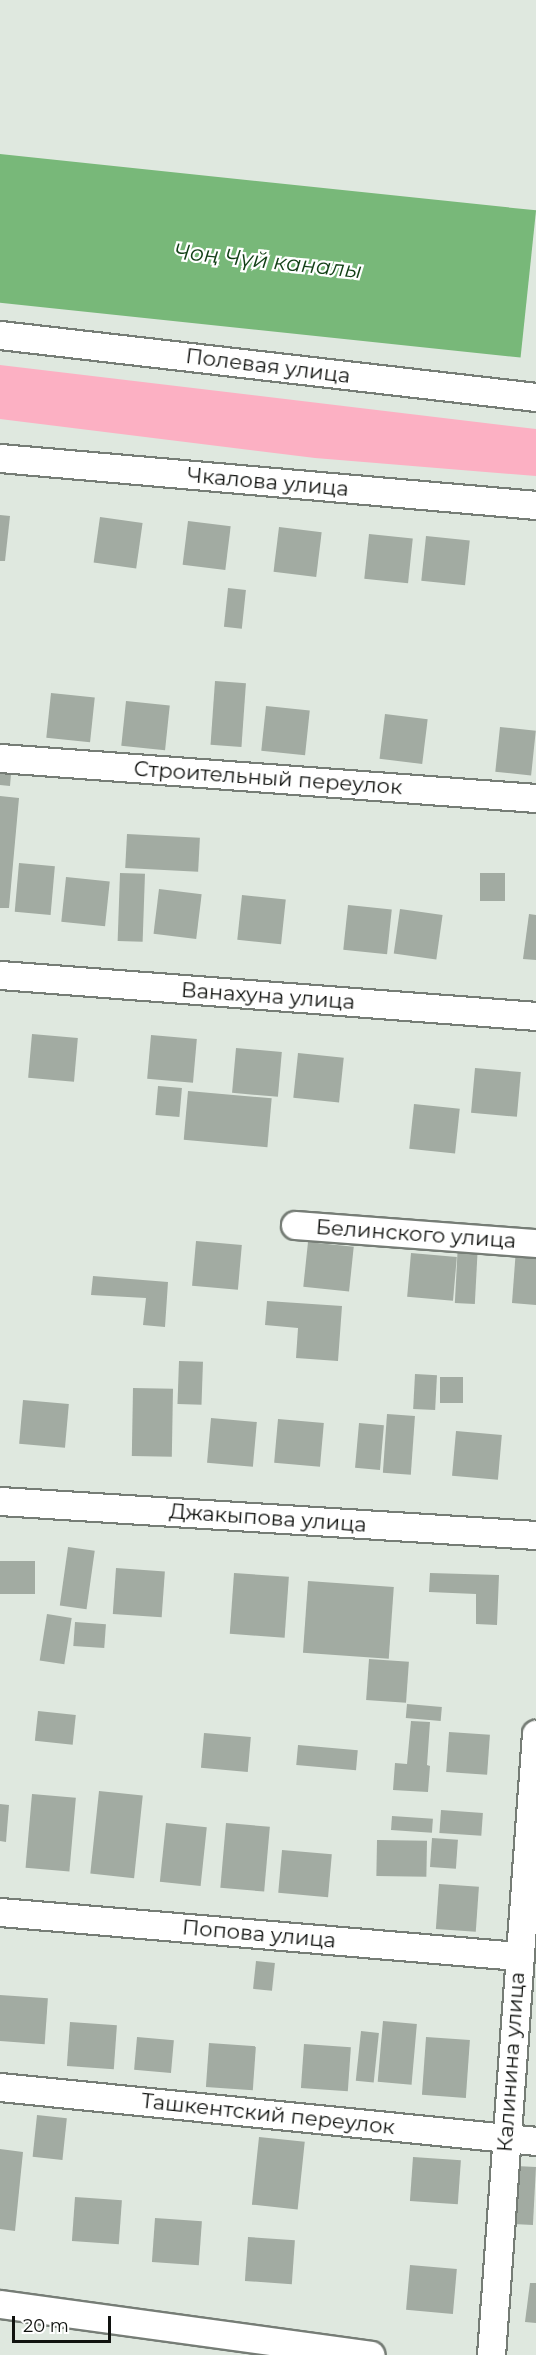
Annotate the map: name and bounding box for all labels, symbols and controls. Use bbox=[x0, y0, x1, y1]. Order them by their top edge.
water label: Чоң Чүй каналы bbox=[173, 238, 363, 284]
street label: Полевая улица bbox=[184, 343, 352, 389]
street label: Чкалова улица bbox=[186, 462, 350, 502]
street label: Строительный переулок bbox=[133, 756, 403, 800]
street label: Ванахуна улица bbox=[180, 977, 356, 1015]
street label: Белинского улица bbox=[315, 1214, 517, 1254]
street label: Джакыпова улица bbox=[168, 1499, 368, 1537]
street label: Попова улица bbox=[181, 1915, 337, 1953]
street label: Калинина улица bbox=[492, 1971, 530, 2153]
street label: Ташкентский переулок bbox=[140, 2088, 396, 2140]
scale bar bbox=[15, 2304, 114, 2342]
text: 20 m bbox=[23, 2315, 69, 2337]

